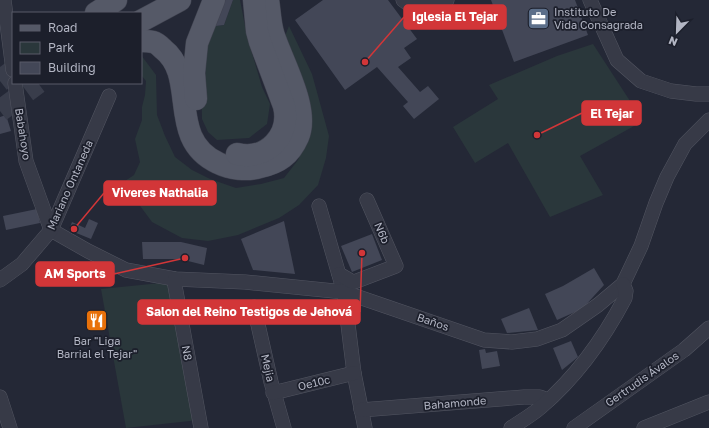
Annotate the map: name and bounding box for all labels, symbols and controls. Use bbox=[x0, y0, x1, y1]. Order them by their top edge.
callout: Iglesia El Tejar bbox=[404, 5, 506, 29]
office icon: Instituto De Vida Consagrada bbox=[526, 5, 552, 31]
place label: Instituto De Vida Consagrada bbox=[554, 5, 643, 31]
text: Iglesia El Tejar bbox=[412, 9, 498, 24]
legend bbox=[12, 12, 142, 84]
north arrow bbox=[657, 12, 697, 52]
text: Road bbox=[48, 20, 77, 35]
text: N bbox=[667, 34, 679, 49]
text: Park bbox=[48, 40, 74, 55]
text: Building bbox=[48, 60, 96, 75]
callout: El Tejar bbox=[582, 101, 641, 125]
text: El Tejar bbox=[590, 106, 634, 121]
street label: Babahoyo bbox=[13, 107, 34, 161]
street label: Mariano Ontaneda bbox=[44, 138, 95, 232]
callout: Viveres Nathalia bbox=[104, 181, 216, 205]
text: Viveres Nathalia bbox=[112, 185, 208, 200]
street label: N6b bbox=[372, 220, 393, 246]
callout: AM Sports bbox=[36, 262, 114, 286]
text: AM Sports bbox=[44, 266, 106, 281]
callout: Salon del Reino Testigos de Jehová bbox=[138, 300, 360, 324]
text: Salon del Reino Testigos de Jehová bbox=[146, 304, 352, 319]
restaurant icon: Bar "Liga Barrial el Tejar" bbox=[84, 308, 110, 334]
street label: Baños bbox=[416, 310, 451, 333]
place label: Bar "Liga Barrial el Tejar" bbox=[57, 334, 137, 360]
street label: N8 bbox=[180, 344, 195, 362]
street label: Gertrudis Ávalos bbox=[602, 348, 681, 409]
street label: Mejia bbox=[259, 353, 278, 383]
street label: Oe10c bbox=[296, 372, 331, 393]
street label: Bahamonde bbox=[423, 393, 487, 412]

